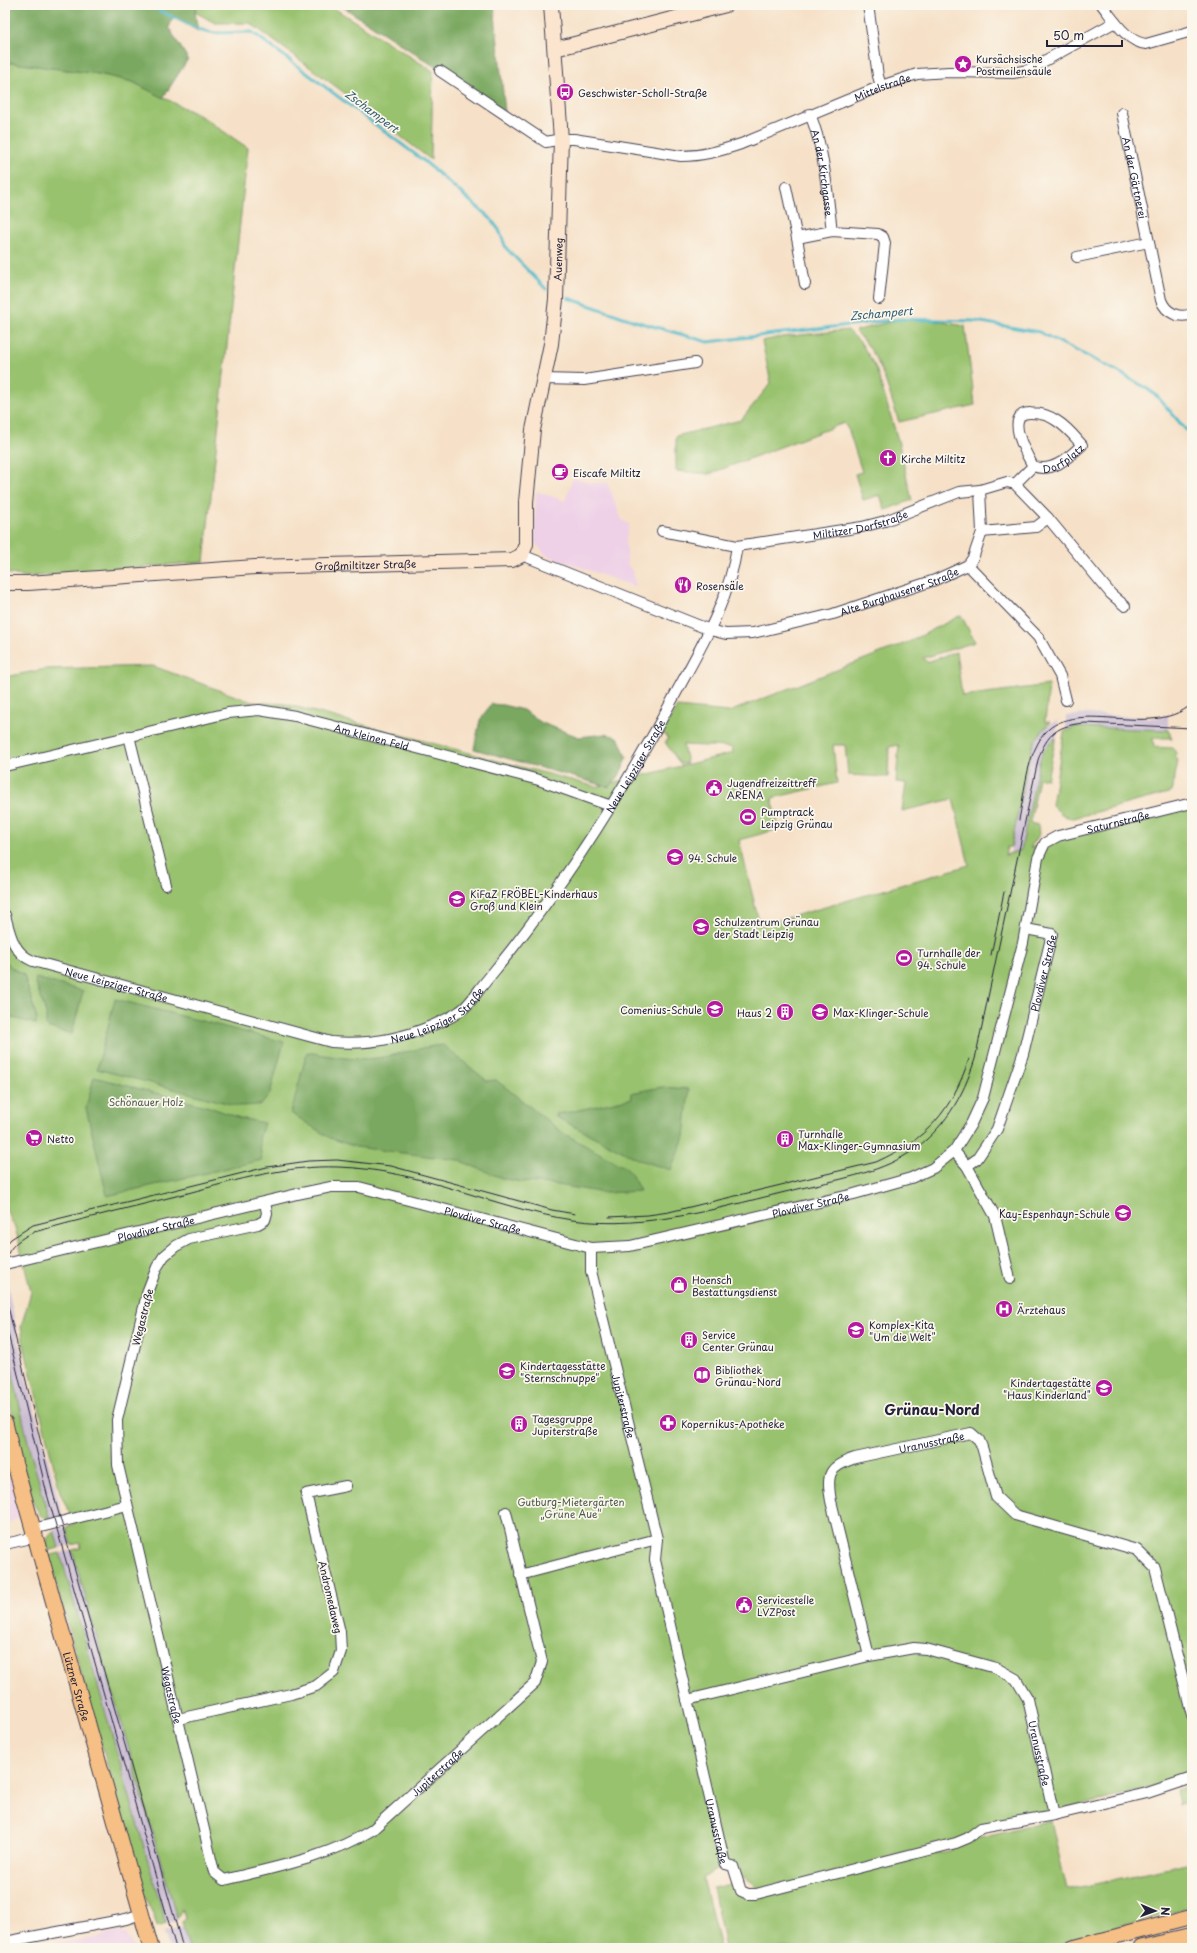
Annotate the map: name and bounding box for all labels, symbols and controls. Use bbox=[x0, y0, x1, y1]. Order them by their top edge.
scale bar bbox=[1047, 22, 1122, 48]
text: 50 m bbox=[1053, 26, 1084, 44]
place label: Kursächsische Postmeilensäule bbox=[976, 51, 1052, 78]
place icon: Kursächsische Postmeilensäule bbox=[953, 54, 973, 74]
street label: Mittelstraße bbox=[851, 69, 912, 104]
bus stop icon: Geschwister-Scholl-Straße bbox=[555, 82, 575, 102]
water label: Zschampert bbox=[342, 85, 403, 138]
place label: Geschwister-Scholl-Straße bbox=[578, 85, 707, 100]
street label: An der Kirchgasse bbox=[808, 127, 838, 217]
street label: An der Gärtnerei bbox=[1120, 135, 1151, 220]
street label: Auenweg bbox=[549, 237, 565, 281]
water label: Zschampert bbox=[849, 302, 914, 324]
street label: Dorfplatz bbox=[1041, 440, 1087, 476]
church icon: Kirche Miltitz bbox=[878, 448, 898, 468]
place label: Kirche Miltitz bbox=[901, 451, 965, 466]
cafe icon: Eiscafe Miltitz bbox=[550, 462, 570, 482]
place label: Eiscafe Miltitz bbox=[573, 465, 641, 480]
street label: Miltitzer Dorfstraße bbox=[812, 505, 910, 542]
street label: Großmiltitzer Straße bbox=[315, 555, 416, 573]
street label: Alte Burghausener Straße bbox=[838, 563, 961, 619]
restaurant icon: Rosensäle bbox=[673, 575, 693, 595]
place label: Rosensäle bbox=[696, 578, 744, 593]
street label: Neue Leipziger Straße bbox=[601, 716, 668, 815]
street label: Am kleinen Feld bbox=[333, 719, 411, 753]
place label: Jugendfreizeittreff ARENA bbox=[727, 775, 817, 802]
public building icon: Jugendfreizeittreff ARENA bbox=[704, 778, 724, 798]
place label: Pumptrack Leipzig Grünau bbox=[761, 804, 833, 831]
street label: Saturnstraße bbox=[1085, 806, 1151, 836]
sports icon: Pumptrack Leipzig Grünau bbox=[738, 807, 758, 827]
school or university icon: 94. Schule bbox=[665, 847, 685, 867]
place label: 94. Schule bbox=[688, 850, 738, 865]
place label: KiFaZ FRÖBEL-Kinderhaus Groß und Klein bbox=[470, 886, 598, 913]
school or university icon: KiFaZ FRÖBEL-Kinderhaus Groß und Klein bbox=[447, 889, 467, 909]
place label: Schulzentrum Grünau der Stadt Leipzig bbox=[714, 914, 819, 941]
school or university icon: Schulzentrum Grünau der Stadt Leipzig bbox=[691, 917, 711, 937]
street label: Plovdiver Straße bbox=[1026, 933, 1059, 1013]
place label: Turnhalle der 94. Schule bbox=[917, 945, 981, 972]
sports icon: Turnhalle der 94. Schule bbox=[894, 948, 914, 968]
street label: Neue Leipziger Straße bbox=[64, 963, 170, 1005]
street label: Neue Leipziger Straße bbox=[389, 984, 486, 1046]
school or university icon: Comenius-Schule bbox=[705, 999, 725, 1019]
place label: Comenius-Schule bbox=[620, 1002, 703, 1017]
building icon: Haus 2 bbox=[775, 1002, 795, 1022]
school or university icon: Max-Klinger-Schule bbox=[810, 1002, 830, 1022]
place label: Haus 2 bbox=[737, 1005, 772, 1020]
place label: Max-Klinger-Schule bbox=[833, 1005, 929, 1020]
park label: Schönauer Holz bbox=[109, 1094, 183, 1109]
place label: Turnhalle Max-Klinger-Gymnasium bbox=[798, 1126, 920, 1154]
supermarket icon: Netto bbox=[24, 1128, 44, 1148]
building icon: Turnhalle Max-Klinger-Gymnasium bbox=[775, 1129, 795, 1149]
place label: Netto bbox=[47, 1131, 75, 1146]
street label: Plovdiver Straße bbox=[770, 1188, 850, 1220]
street label: Plovdiver Straße bbox=[443, 1202, 523, 1237]
school or university icon: Kay-Espenhayn-Schule bbox=[1113, 1203, 1133, 1223]
place label: Kay-Espenhayn-Schule bbox=[999, 1206, 1111, 1222]
street label: Plovdiver Straße bbox=[116, 1211, 196, 1244]
place label: Hoensch Bestattungsdienst bbox=[692, 1272, 777, 1299]
shop icon: Hoensch Bestattungsdienst bbox=[669, 1275, 689, 1295]
street label: Wegastraße bbox=[128, 1287, 156, 1347]
hospital icon: Ärztehaus bbox=[994, 1299, 1014, 1319]
place label: Ärztehaus bbox=[1017, 1302, 1066, 1317]
place label: Komplex-Kita "Um die Welt" bbox=[869, 1317, 936, 1344]
school or university icon: Komplex-Kita "Um die Welt" bbox=[846, 1320, 866, 1340]
place label: Service Center Grünau bbox=[702, 1327, 774, 1354]
building icon: Service Center Grünau bbox=[679, 1330, 699, 1350]
place label: Kindertagesstätte "Sternschnuppe" bbox=[520, 1358, 605, 1385]
school or university icon: Kindertagesstätte "Sternschnuppe" bbox=[497, 1361, 517, 1381]
place label: Bibliothek Grünau-Nord bbox=[715, 1362, 781, 1389]
library icon: Bibliothek Grünau-Nord bbox=[692, 1365, 712, 1385]
street label: Jupiterstraße bbox=[609, 1372, 639, 1440]
place label: Kindertagestätte "Haus Kinderland" bbox=[1003, 1375, 1091, 1402]
school or university icon: Kindertagestätte "Haus Kinderland" bbox=[1094, 1378, 1114, 1398]
district label: Grünau-Nord bbox=[884, 1399, 980, 1420]
place label: Tagesgruppe Jupiterstraße bbox=[532, 1411, 597, 1438]
pharmacy icon: Kopernikus-Apotheke bbox=[658, 1413, 678, 1433]
building icon: Tagesgruppe Jupiterstraße bbox=[509, 1414, 529, 1434]
place label: Kopernikus-Apotheke bbox=[681, 1416, 785, 1431]
street label: Uranusstraße bbox=[897, 1427, 965, 1456]
park label: Gutburg-Mietergärten „Grüne Aue“ bbox=[517, 1494, 625, 1521]
street label: Andromedaweg bbox=[315, 1559, 347, 1635]
place label: Servicestelle LVZPost bbox=[757, 1592, 815, 1619]
public building icon: Servicestelle LVZPost bbox=[734, 1595, 754, 1615]
street label: Lützner Straße bbox=[60, 1650, 94, 1723]
street label: Wegastraße bbox=[158, 1665, 186, 1725]
street label: Uranusstraße bbox=[1026, 1719, 1055, 1787]
street label: Jupiterstraße bbox=[407, 1744, 466, 1799]
street label: Uranusstraße bbox=[703, 1797, 732, 1865]
north arrow bbox=[1135, 1891, 1175, 1931]
text: N bbox=[1157, 1907, 1174, 1916]

